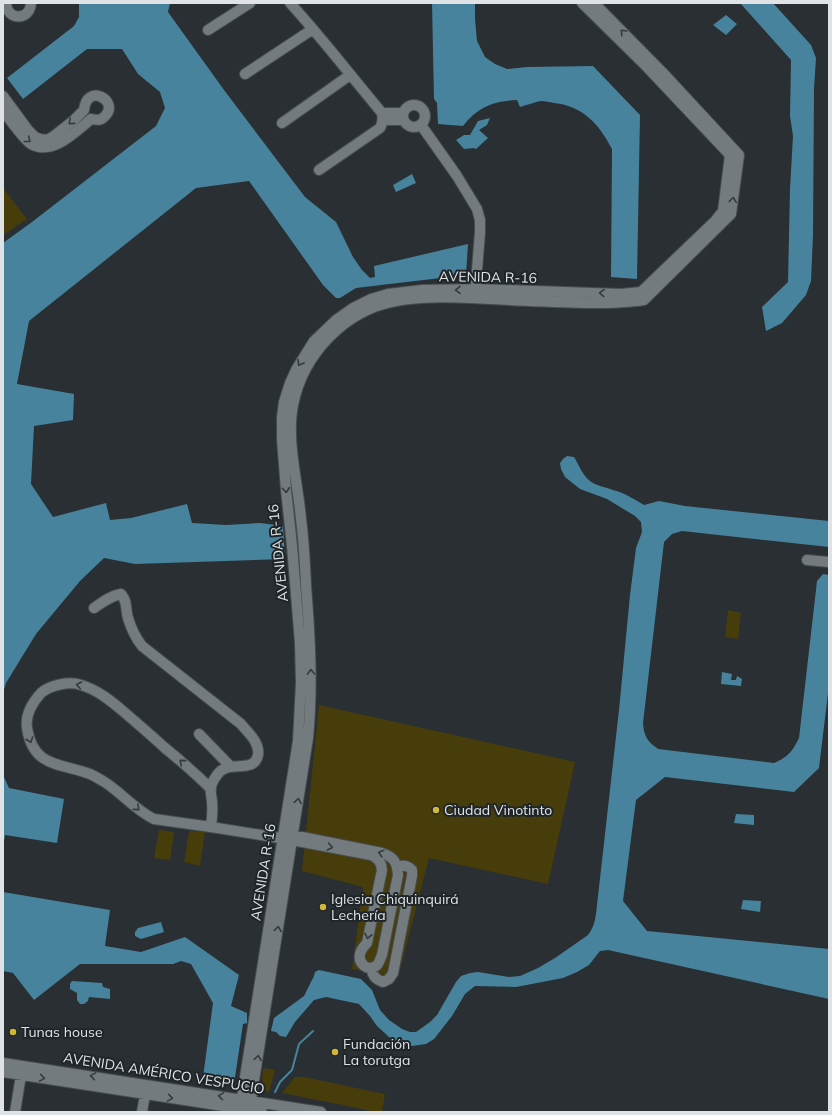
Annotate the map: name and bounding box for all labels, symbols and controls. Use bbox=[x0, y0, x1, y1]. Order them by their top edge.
one-way arrow bbox=[620, 29, 628, 37]
one-way arrow bbox=[68, 118, 75, 125]
one-way arrow bbox=[24, 136, 31, 143]
one-way arrow bbox=[728, 197, 737, 203]
street label: AVENIDA R-16 bbox=[439, 267, 537, 287]
one-way arrow bbox=[455, 286, 461, 294]
one-way arrow bbox=[599, 289, 605, 297]
one-way arrow bbox=[297, 359, 304, 366]
one-way arrow bbox=[281, 487, 290, 493]
street label: AVENIDA R-16 bbox=[264, 503, 292, 603]
one-way arrow bbox=[307, 669, 315, 675]
one-way arrow bbox=[75, 682, 82, 690]
one-way arrow bbox=[25, 737, 34, 744]
one-way arrow bbox=[179, 760, 186, 767]
one-way arrow bbox=[293, 798, 302, 804]
place label: Ciudad Vinotinto bbox=[444, 801, 552, 819]
one-way arrow bbox=[132, 803, 139, 810]
marker: Ciudad Vinotinto bbox=[431, 805, 441, 815]
street label: AVENIDA R-16 bbox=[246, 822, 280, 922]
one-way arrow bbox=[327, 842, 333, 851]
one-way arrow bbox=[378, 849, 385, 858]
place label: Iglesia Chiquinquirá Lechería bbox=[331, 890, 459, 924]
marker: Iglesia Chiquinquirá Lechería bbox=[318, 902, 328, 912]
one-way arrow bbox=[273, 926, 282, 932]
one-way arrow bbox=[365, 933, 373, 939]
place label: Tunas house bbox=[21, 1023, 103, 1041]
marker: Tunas house bbox=[8, 1027, 18, 1037]
place label: Fundación La torutga bbox=[343, 1035, 410, 1069]
marker: Fundación La torutga bbox=[330, 1047, 340, 1057]
street label: AVENIDA AMÉRICO VESPUCIO bbox=[62, 1048, 266, 1098]
one-way arrow bbox=[253, 1055, 262, 1061]
one-way arrow bbox=[90, 1072, 96, 1081]
one-way arrow bbox=[38, 1073, 45, 1081]
one-way arrow bbox=[218, 1092, 224, 1101]
one-way arrow bbox=[167, 1093, 173, 1102]

